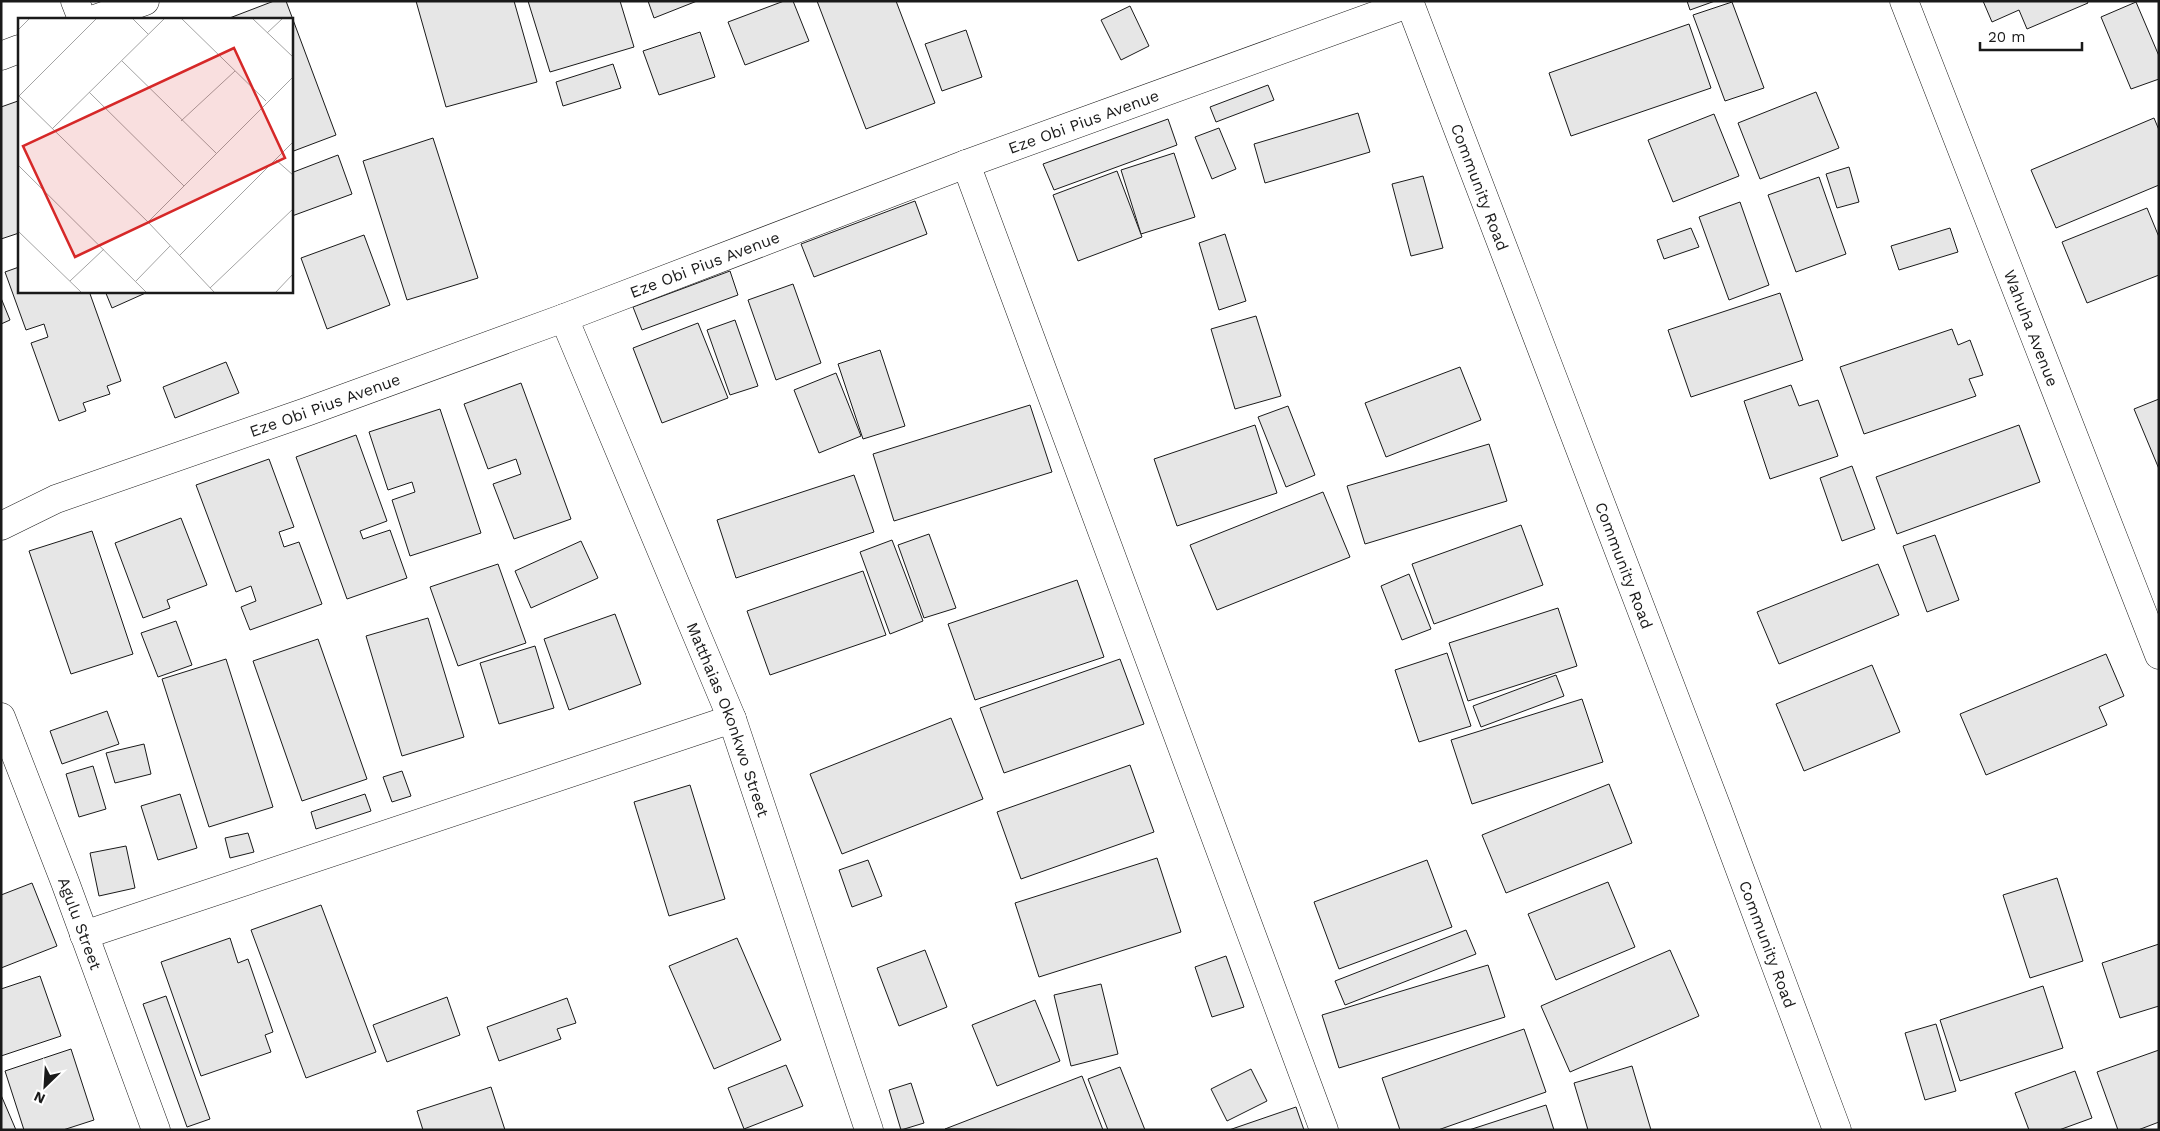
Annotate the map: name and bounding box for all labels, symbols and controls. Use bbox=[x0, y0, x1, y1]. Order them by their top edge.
inset map bbox=[18, 18, 292, 292]
scale bar bbox=[1980, 20, 2082, 52]
text: 20 m bbox=[1988, 28, 2026, 46]
street label: Eze Obi Pius Avenue bbox=[1006, 86, 1162, 158]
street label: Community Road bbox=[1447, 121, 1512, 253]
street label: Eze Obi Pius Avenue bbox=[627, 227, 782, 302]
street label: Wahuha Avenue bbox=[2000, 267, 2062, 389]
street label: Eze Obi Pius Avenue bbox=[247, 370, 403, 441]
street label: Community Road bbox=[1591, 499, 1657, 632]
street label: Matthaias Okonkwo Street bbox=[683, 620, 773, 820]
street label: Agulu Street bbox=[54, 874, 105, 973]
street label: Community Road bbox=[1735, 878, 1800, 1010]
north arrow bbox=[20, 1061, 70, 1111]
text: N bbox=[31, 1088, 48, 1107]

